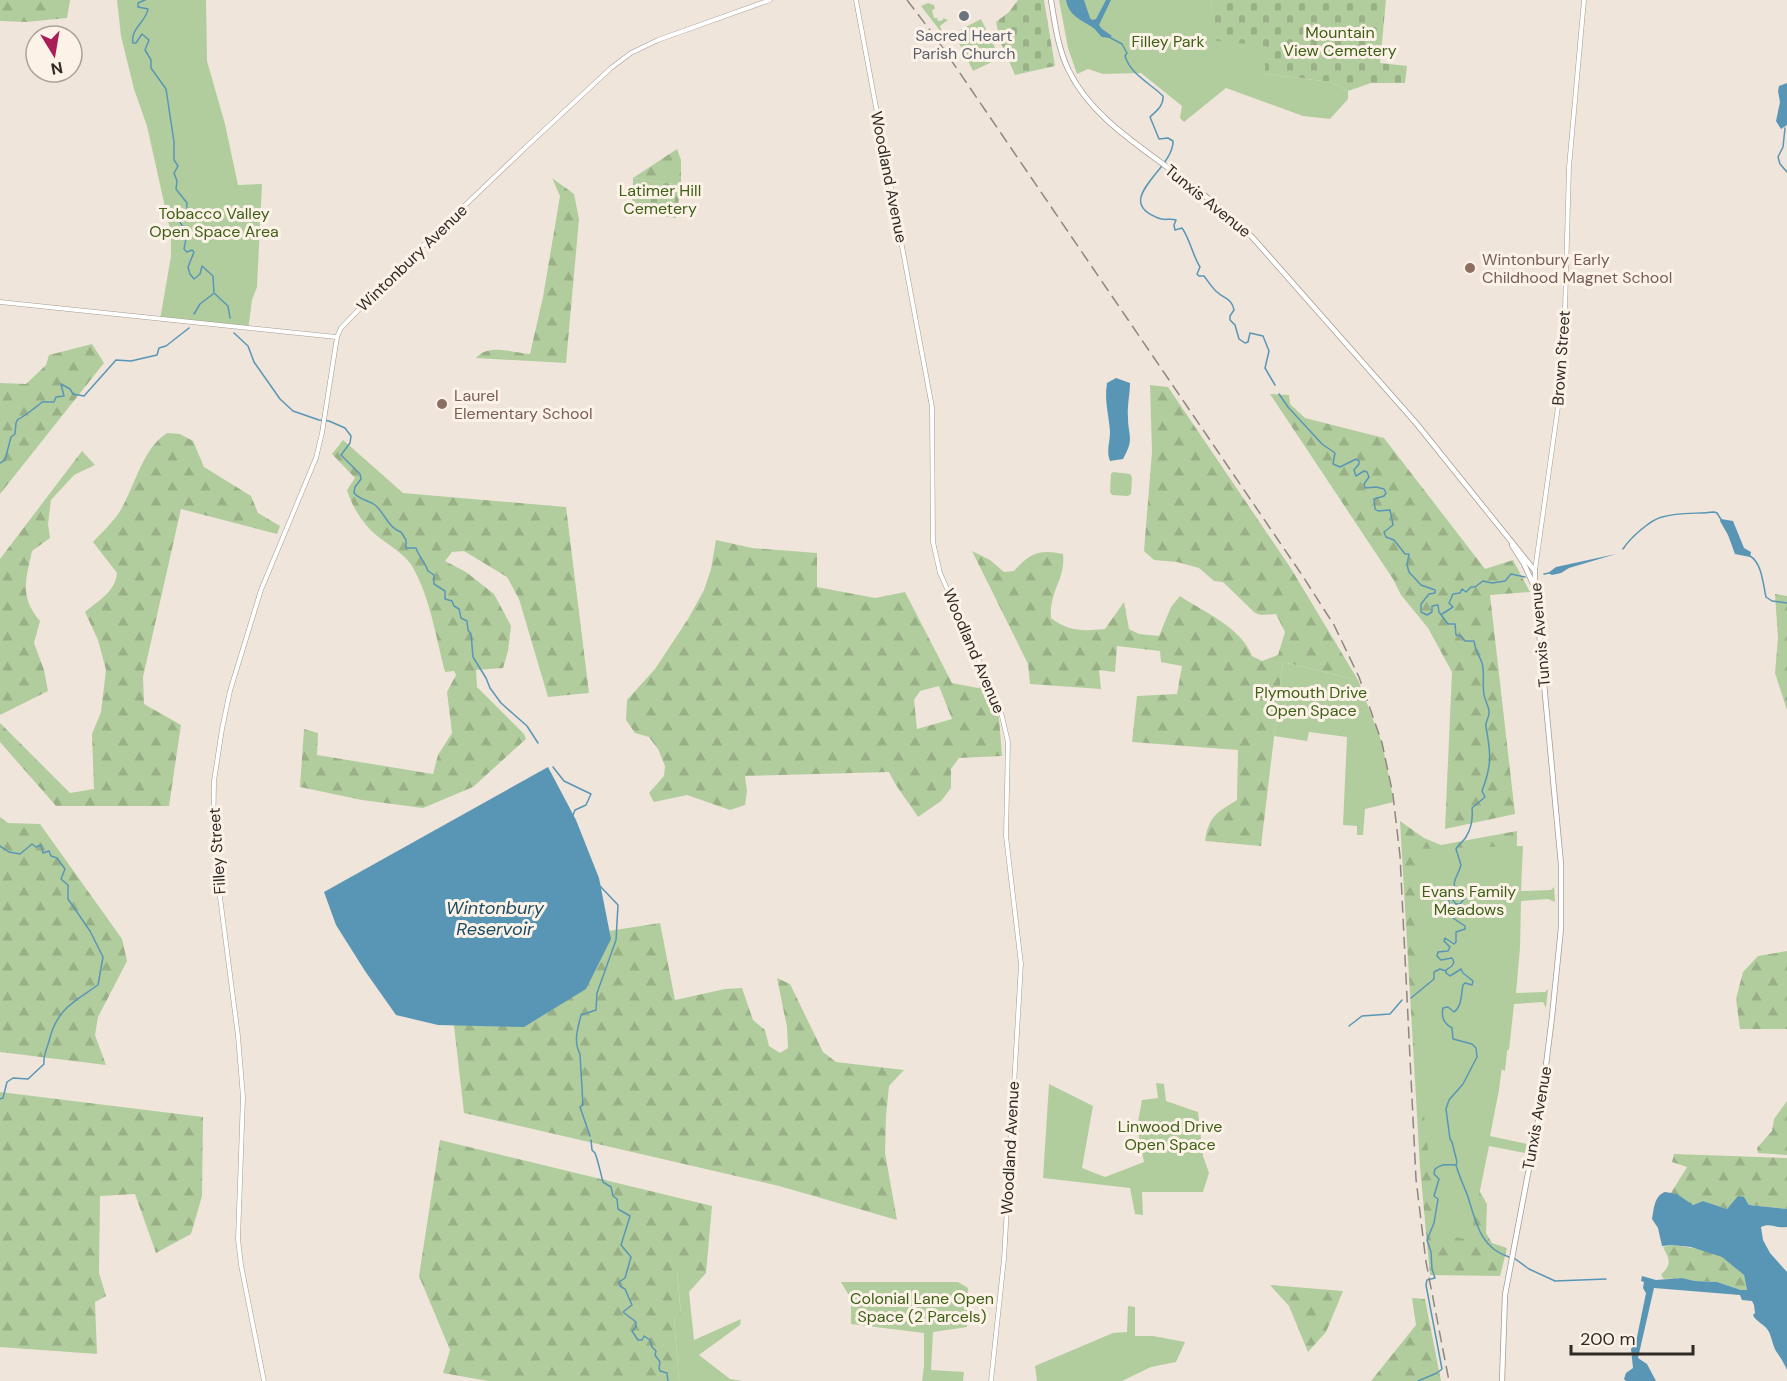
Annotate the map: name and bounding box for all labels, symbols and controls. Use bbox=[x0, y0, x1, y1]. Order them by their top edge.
marker: Sacred Heart Parish Church bbox=[957, 9, 971, 23]
park label: Mountain View Cemetery bbox=[1283, 22, 1397, 61]
north arrow bbox=[24, 24, 84, 84]
place label: Sacred Heart Parish Church bbox=[913, 25, 1015, 64]
park label: Filley Park bbox=[1131, 31, 1205, 52]
text: N bbox=[49, 57, 64, 80]
street label: Woodland Avenue bbox=[866, 109, 912, 245]
street label: Tunxis Avenue bbox=[1161, 160, 1255, 242]
park label: Latimer Hill Cemetery bbox=[619, 180, 701, 219]
street label: Wintonbury Avenue bbox=[352, 200, 472, 316]
park label: Tobacco Valley Open Space Area bbox=[149, 203, 279, 242]
place label: Wintonbury Early Childhood Magnet School bbox=[1482, 249, 1672, 288]
marker: Wintonbury Early Childhood Magnet School bbox=[1463, 261, 1477, 275]
street label: Brown Street bbox=[1547, 310, 1575, 406]
place label: Laurel Elementary School bbox=[454, 385, 592, 424]
marker: Laurel Elementary School bbox=[435, 397, 449, 411]
street label: Tunxis Avenue bbox=[1525, 582, 1555, 688]
street label: Woodland Avenue bbox=[938, 585, 1010, 717]
park label: Plymouth Drive Open Space bbox=[1255, 682, 1367, 721]
street label: Filley Street bbox=[203, 807, 231, 895]
park label: Evans Family Meadows bbox=[1422, 881, 1516, 920]
water label: Wintonbury Reservoir bbox=[446, 896, 545, 941]
street label: Tunxis Avenue bbox=[1518, 1064, 1556, 1172]
street label: Woodland Avenue bbox=[996, 1081, 1024, 1215]
park label: Linwood Drive Open Space bbox=[1118, 1116, 1222, 1155]
park label: Colonial Lane Open Space (2 Parcels) bbox=[850, 1288, 994, 1327]
scale bar bbox=[1571, 1318, 1692, 1356]
text: 200 m bbox=[1580, 1327, 1636, 1351]

